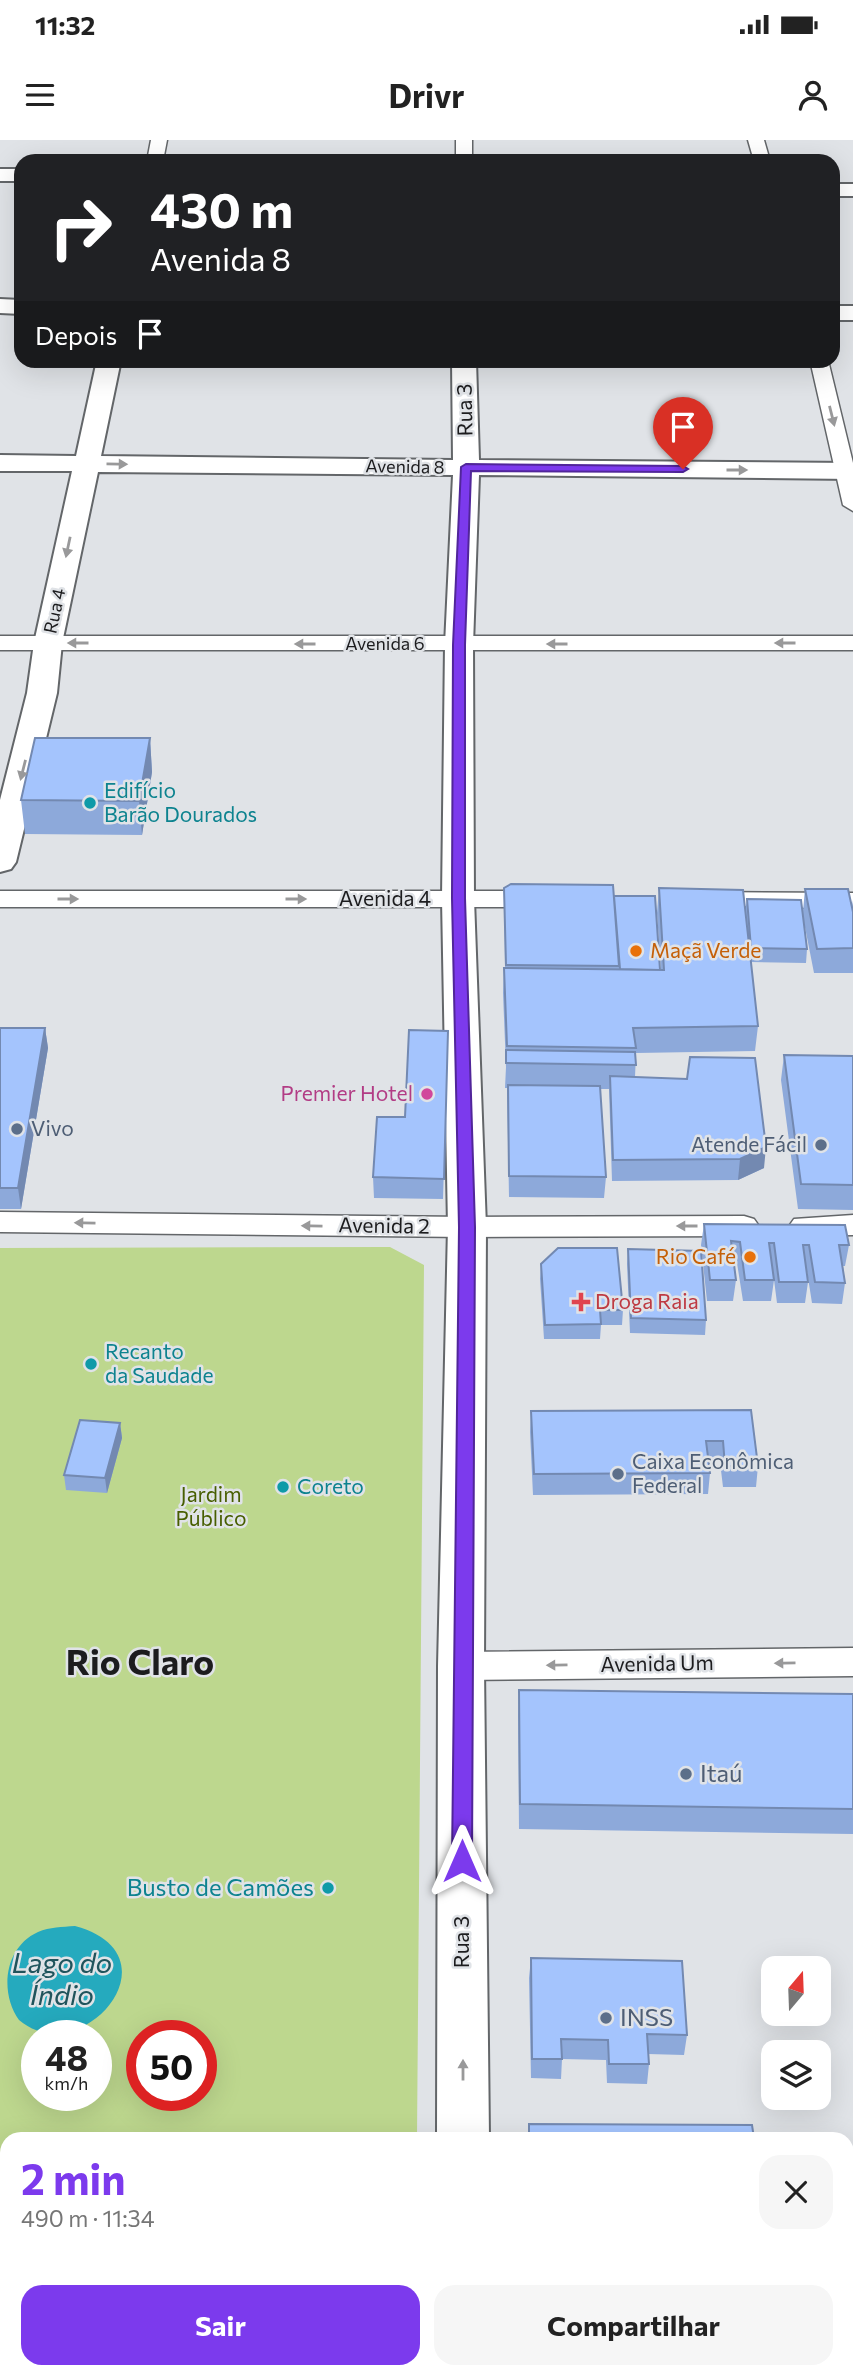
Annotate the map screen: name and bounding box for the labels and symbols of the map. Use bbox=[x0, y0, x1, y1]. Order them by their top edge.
street label: Rua 3 bbox=[451, 383, 476, 437]
pin bbox=[653, 397, 713, 469]
one-way arrow bbox=[827, 405, 838, 427]
street label: Avenida 8 bbox=[365, 454, 445, 478]
one-way arrow bbox=[106, 458, 128, 470]
one-way arrow bbox=[726, 464, 748, 476]
one-way arrow bbox=[62, 536, 73, 558]
street label: Rua 4 bbox=[39, 586, 70, 635]
street label: Avenida 6 bbox=[345, 632, 425, 654]
one-way arrow bbox=[67, 637, 89, 649]
one-way arrow bbox=[774, 637, 796, 649]
one-way arrow bbox=[294, 638, 316, 650]
one-way arrow bbox=[546, 638, 568, 650]
one-way arrow bbox=[17, 759, 28, 781]
place label: Edifício Barão Dourados bbox=[104, 777, 257, 826]
marker: Edifício Barão Dourados bbox=[82, 795, 98, 811]
street label: Avenida 4 bbox=[339, 885, 432, 910]
one-way arrow bbox=[57, 893, 79, 905]
one-way arrow bbox=[285, 893, 307, 905]
place label: Maçã Verde bbox=[650, 937, 761, 962]
marker: Maçã Verde bbox=[628, 943, 644, 959]
place label: Premier Hotel bbox=[281, 1080, 413, 1105]
marker: Premier Hotel bbox=[419, 1086, 435, 1102]
place label: Vivo bbox=[31, 1115, 74, 1140]
marker: Vivo bbox=[9, 1121, 25, 1137]
place label: Atende Fácil bbox=[691, 1131, 807, 1156]
marker: Atende Fácil bbox=[813, 1137, 829, 1153]
street label: Avenida 2 bbox=[338, 1211, 430, 1238]
one-way arrow bbox=[74, 1217, 96, 1229]
one-way arrow bbox=[301, 1220, 323, 1231]
one-way arrow bbox=[676, 1220, 698, 1232]
place label: Rio Café bbox=[656, 1243, 736, 1268]
marker: Rio Café bbox=[742, 1249, 758, 1265]
place label: Droga Raia bbox=[595, 1288, 699, 1313]
marker: Droga Raia bbox=[573, 1294, 589, 1310]
place label: Recanto da Saudade bbox=[105, 1338, 213, 1387]
marker: Recanto da Saudade bbox=[83, 1356, 99, 1372]
place label: Caixa Econômica Federal bbox=[632, 1448, 794, 1497]
marker: Caixa Econômica Federal bbox=[610, 1466, 626, 1482]
place label: Coreto bbox=[297, 1473, 364, 1498]
marker: Coreto bbox=[275, 1479, 291, 1495]
park label: Jardim Público bbox=[176, 1481, 247, 1530]
district label: Rio Claro bbox=[66, 1639, 214, 1682]
street label: Avenida Um bbox=[600, 1649, 714, 1676]
one-way arrow bbox=[774, 1657, 796, 1669]
one-way arrow bbox=[546, 1659, 568, 1671]
place label: Itaú bbox=[700, 1758, 743, 1787]
marker: Itaú bbox=[678, 1766, 694, 1782]
position arrow bbox=[425, 1824, 499, 1898]
place label: Busto de Camões bbox=[127, 1872, 314, 1901]
marker: Busto de Camões bbox=[320, 1880, 336, 1896]
street label: Rua 3 bbox=[448, 1916, 473, 1968]
water label: Lago do Índio bbox=[12, 1945, 112, 2011]
north arrow bbox=[761, 1956, 831, 2026]
place label: INSS bbox=[620, 2002, 673, 2031]
marker: INSS bbox=[598, 2010, 614, 2026]
speed limit sign: 50 bbox=[126, 2020, 217, 2111]
one-way arrow bbox=[457, 2059, 469, 2081]

